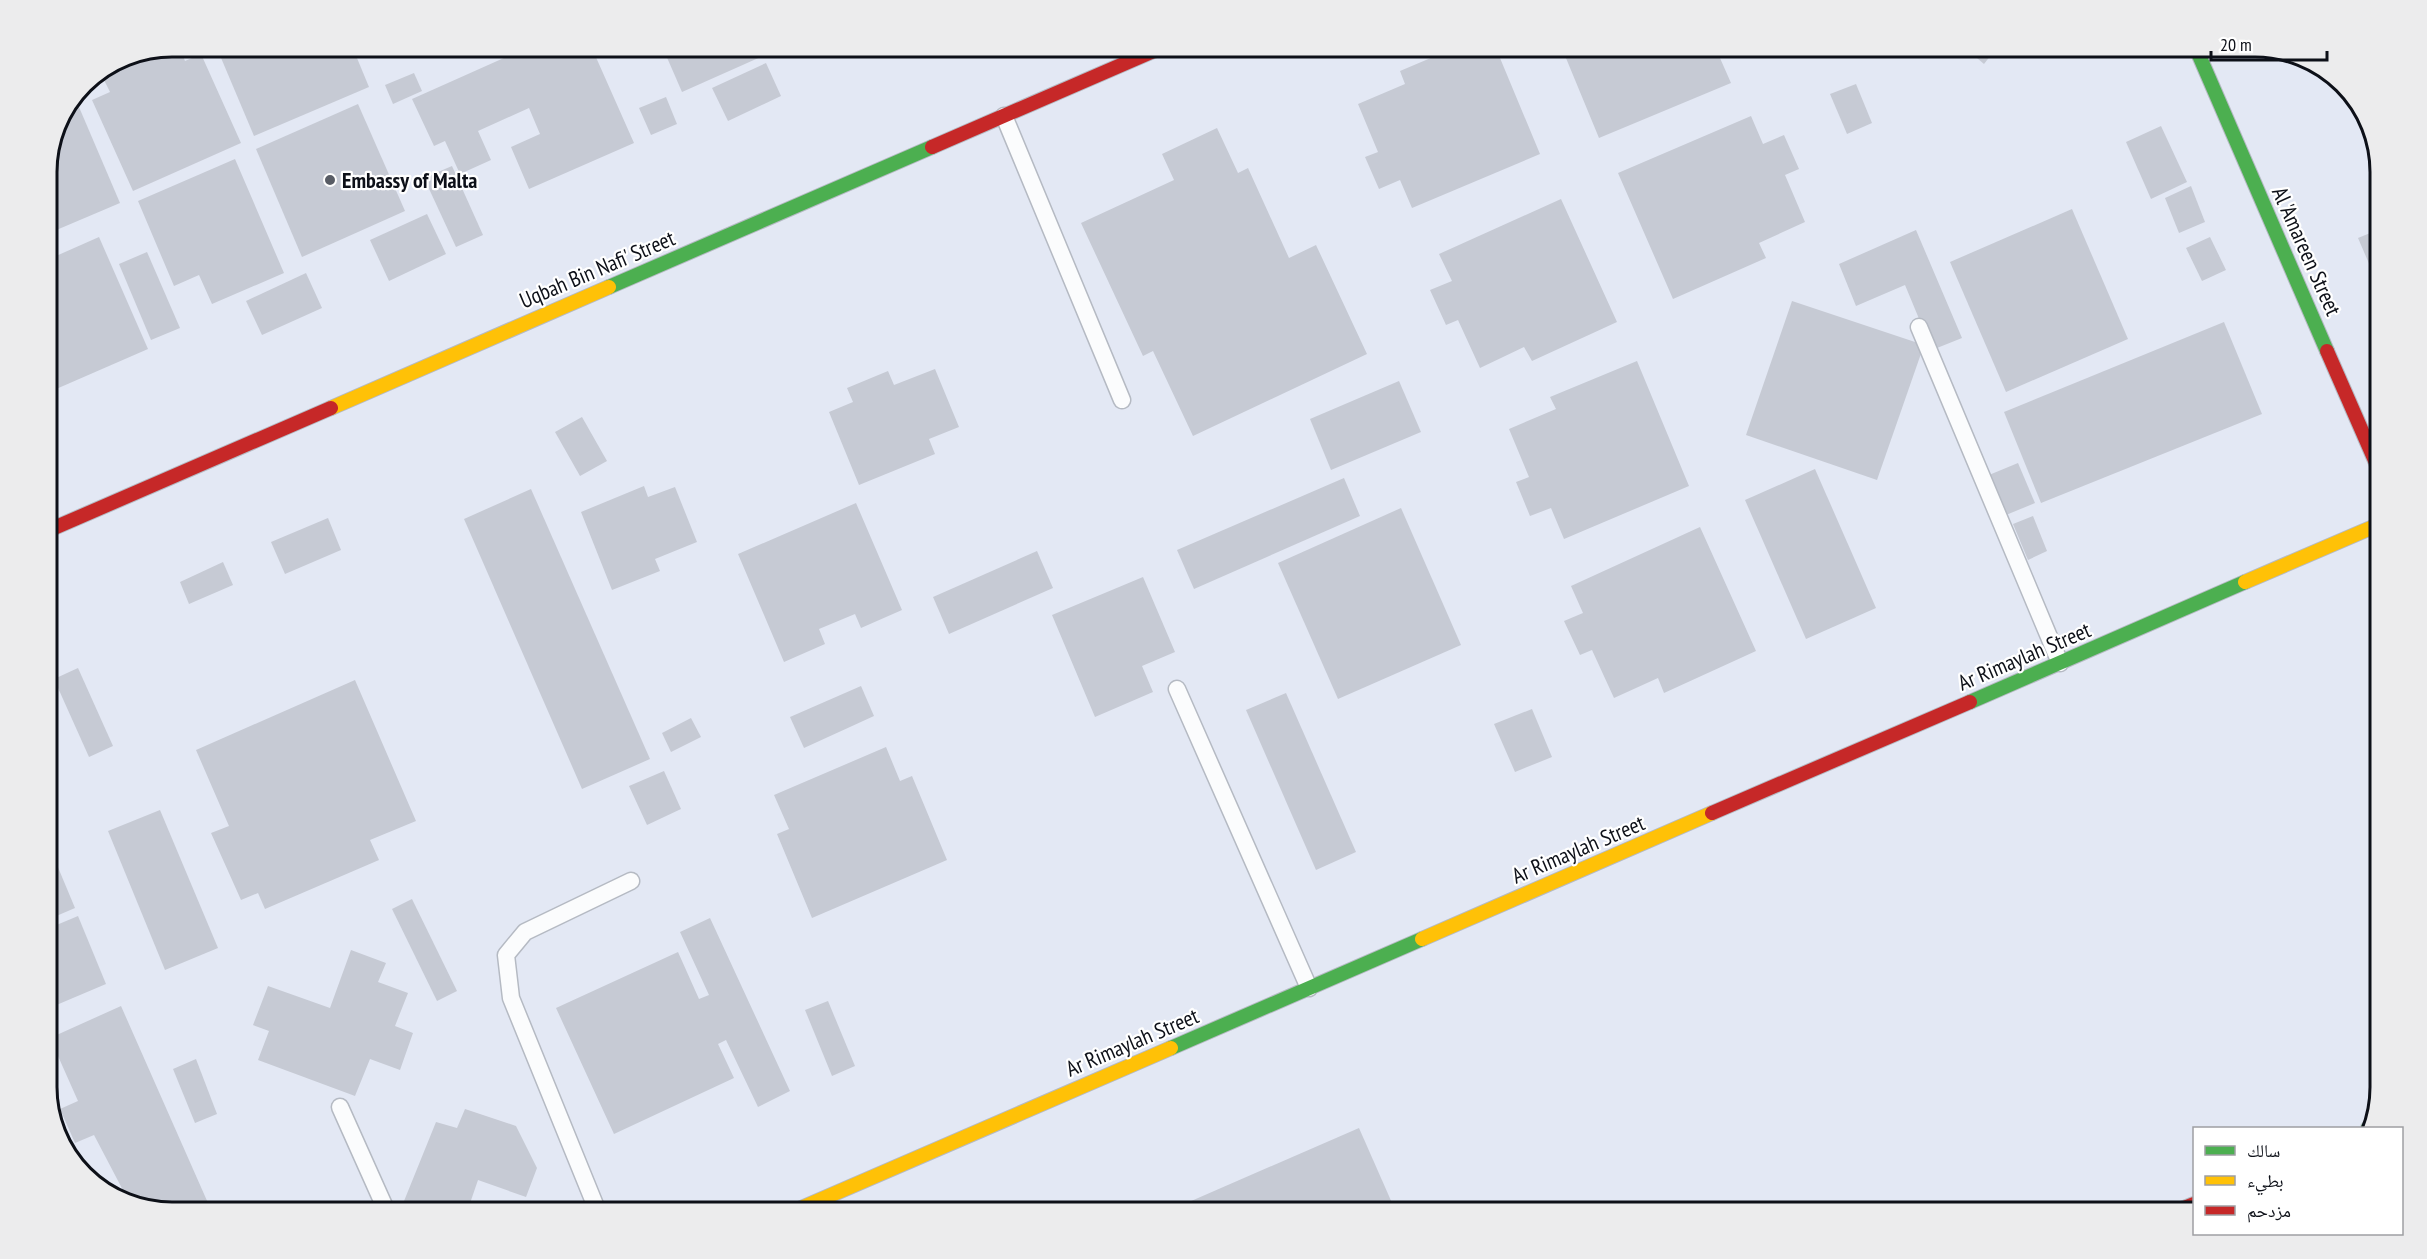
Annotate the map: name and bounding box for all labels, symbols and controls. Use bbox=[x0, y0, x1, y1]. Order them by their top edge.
scale bar bbox=[2211, 24, 2326, 62]
text: 20 m bbox=[2220, 33, 2252, 56]
place label: Embassy of Malta bbox=[342, 166, 477, 194]
marker: Embassy of Malta bbox=[323, 173, 337, 187]
street label: Al 'Amareen Street bbox=[2266, 182, 2348, 320]
street label: Uqbah Bin Nafi' Street bbox=[515, 224, 679, 314]
street label: Ar Rimaylah Street bbox=[1953, 615, 2095, 697]
street label: Ar Rimaylah Street bbox=[1507, 808, 1649, 890]
street label: Ar Rimaylah Street bbox=[1061, 1001, 1203, 1083]
legend bbox=[2193, 1127, 2403, 1235]
text: سالك bbox=[2247, 1139, 2280, 1162]
text: بطيء bbox=[2247, 1169, 2284, 1196]
text: مزدحم bbox=[2247, 1199, 2291, 1223]

